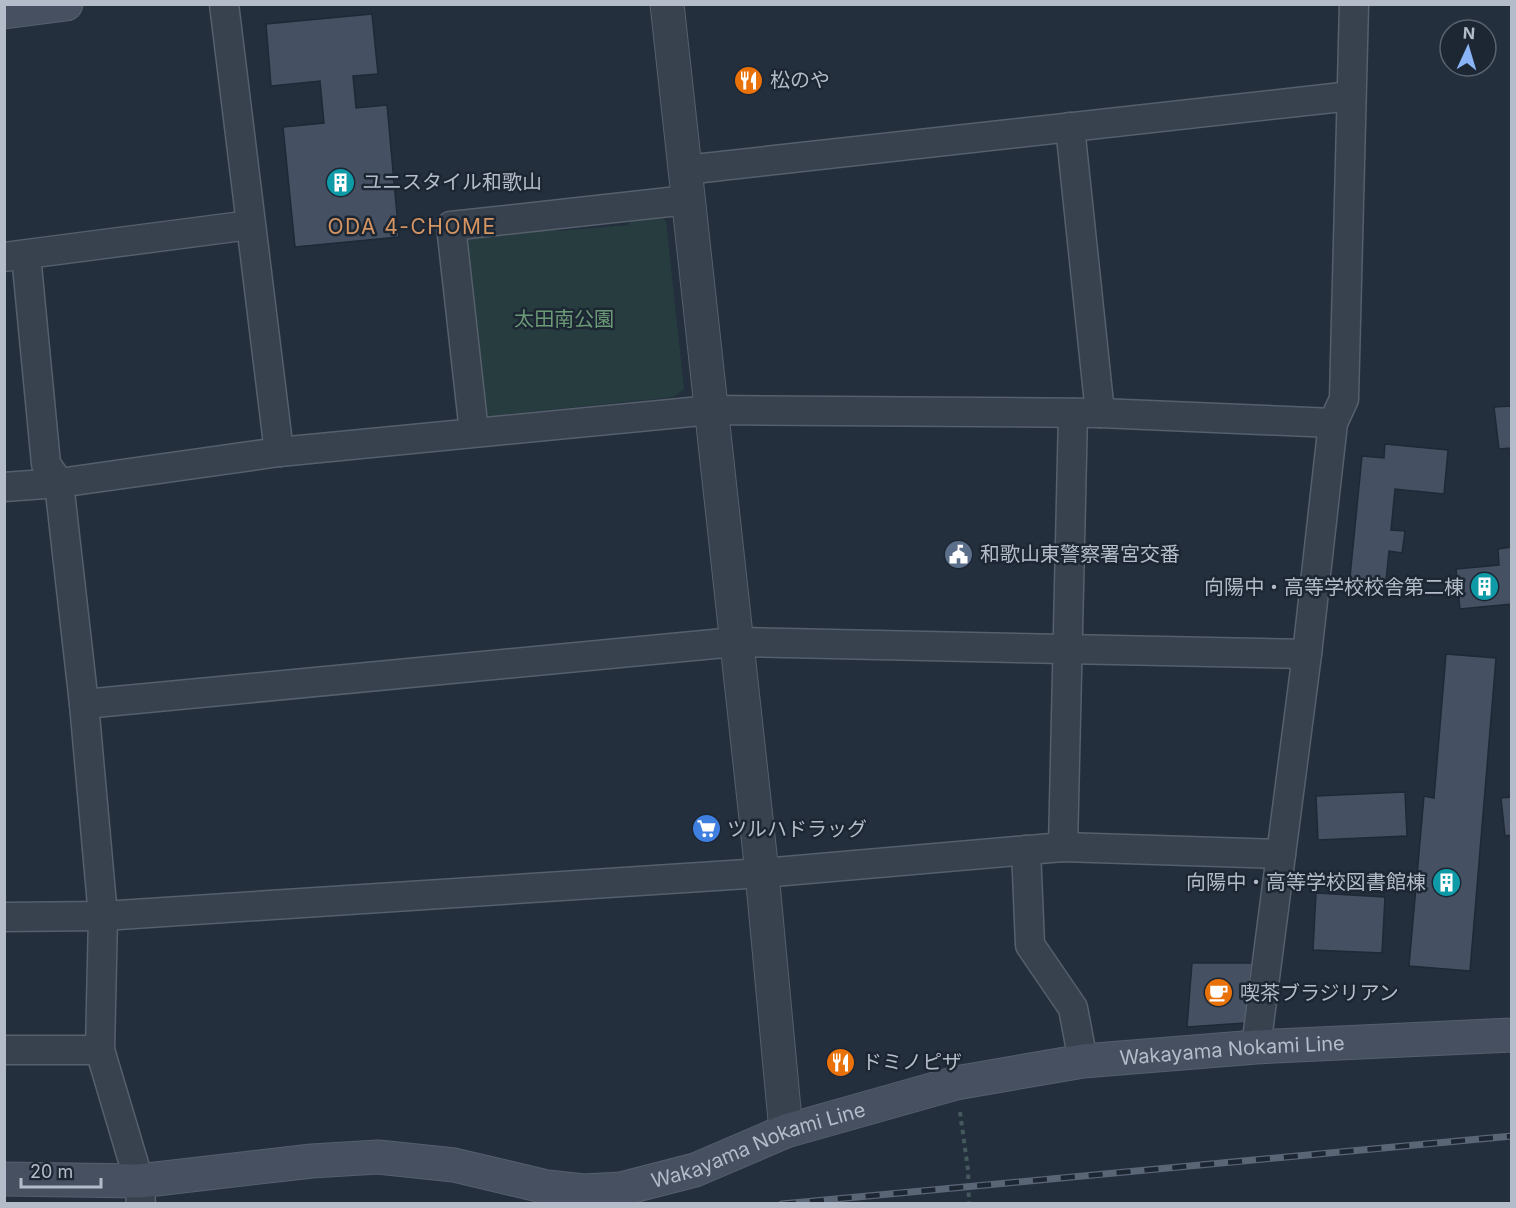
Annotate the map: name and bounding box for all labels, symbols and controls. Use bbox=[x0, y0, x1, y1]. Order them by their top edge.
north arrow bbox=[1438, 18, 1498, 78]
text: N bbox=[1462, 23, 1476, 43]
restaurant icon: 松のや bbox=[733, 64, 765, 96]
place label: 松のや bbox=[770, 68, 830, 92]
building icon: ユニスタイル和歌山 bbox=[325, 166, 357, 198]
place label: ユニスタイル和歌山 bbox=[362, 170, 542, 194]
district label: ODA 4-CHOME bbox=[327, 214, 497, 239]
park label: 太田南公園 bbox=[514, 307, 614, 331]
public building icon: 和歌山東警察署宮交番 bbox=[943, 538, 975, 570]
place label: 和歌山東警察署宮交番 bbox=[980, 542, 1180, 566]
building icon: 向陽中・高等学校校舎第二棟 bbox=[1469, 571, 1501, 603]
place label: 向陽中・高等学校校舎第二棟 bbox=[1204, 575, 1464, 599]
supermarket icon: ツルハドラッグ bbox=[690, 813, 722, 845]
place label: ツルハドラッグ bbox=[727, 817, 867, 841]
building icon: 向陽中・高等学校図書館棟 bbox=[1431, 866, 1463, 898]
place label: 向陽中・高等学校図書館棟 bbox=[1186, 870, 1426, 894]
cafe icon: 喫茶ブラジリアン bbox=[1203, 977, 1235, 1009]
place label: 喫茶ブラジリアン bbox=[1240, 981, 1399, 1005]
street label: Wakayama Nokami Line bbox=[1119, 1031, 1345, 1070]
restaurant icon: ドミノピザ bbox=[825, 1046, 857, 1078]
place label: ドミノピザ bbox=[862, 1050, 962, 1074]
street label: Wakayama Nokami Line bbox=[649, 1097, 868, 1193]
scale bar bbox=[21, 1151, 100, 1189]
text: 20 m bbox=[30, 1161, 73, 1182]

